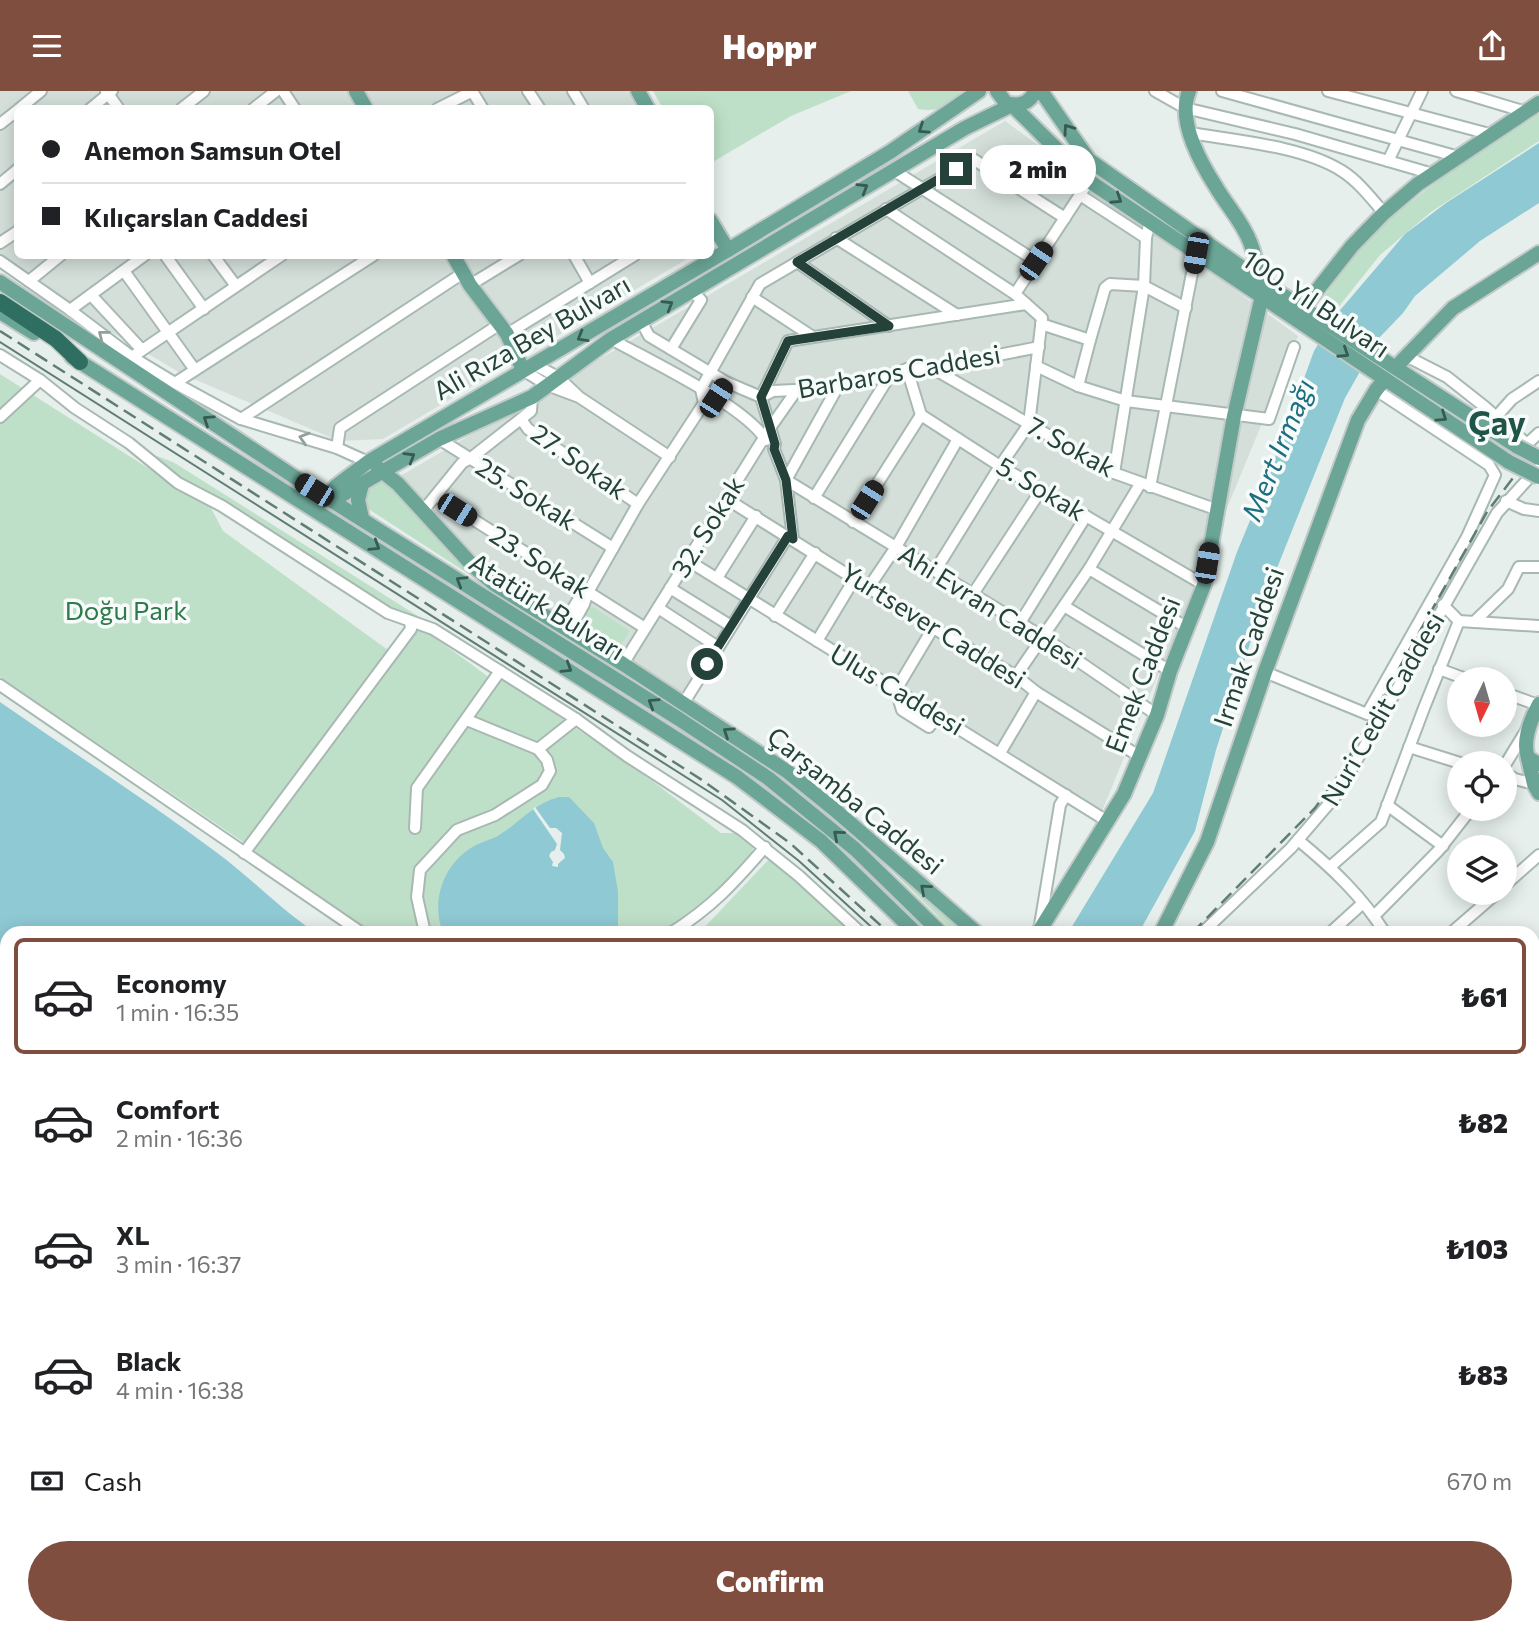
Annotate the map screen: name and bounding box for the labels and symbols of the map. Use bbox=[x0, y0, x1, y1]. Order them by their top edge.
one-way arrow bbox=[918, 121, 931, 134]
one-way arrow bbox=[1063, 124, 1076, 137]
callout: 2 min bbox=[981, 145, 1096, 193]
route end bbox=[940, 153, 972, 185]
one-way arrow bbox=[856, 184, 869, 197]
one-way arrow bbox=[1109, 191, 1122, 204]
car bbox=[1183, 230, 1210, 276]
car bbox=[1016, 238, 1057, 284]
street label: 100. Yıl Bulvarı bbox=[1237, 242, 1396, 363]
street label: Ali Rıza Bey Bulvarı bbox=[427, 268, 635, 406]
one-way arrow bbox=[661, 300, 674, 313]
one-way arrow bbox=[577, 329, 590, 342]
one-way arrow bbox=[98, 331, 111, 344]
street label: Barbaros Caddesi bbox=[795, 337, 1003, 404]
one-way arrow bbox=[1336, 344, 1349, 357]
water label: Mert Irmağı bbox=[1233, 374, 1321, 526]
car bbox=[696, 375, 737, 421]
district label: Çay bbox=[1468, 401, 1526, 442]
street label: 7. Sokak bbox=[1022, 409, 1121, 482]
one-way arrow bbox=[1434, 409, 1447, 421]
one-way arrow bbox=[203, 415, 216, 428]
street label: 27. Sokak bbox=[526, 417, 634, 505]
one-way arrow bbox=[298, 432, 310, 447]
street label: 5. Sokak bbox=[992, 449, 1092, 526]
street label: 25. Sokak bbox=[471, 450, 583, 536]
one-way arrow bbox=[402, 452, 415, 465]
car bbox=[291, 470, 338, 510]
street label: 32. Sokak bbox=[664, 470, 750, 582]
car bbox=[847, 477, 888, 523]
car bbox=[434, 490, 481, 530]
street label: 23. Sokak bbox=[485, 518, 597, 604]
street label: Ahi Evran Caddesi bbox=[893, 537, 1088, 675]
one-way arrow bbox=[367, 538, 380, 551]
car bbox=[1194, 541, 1221, 585]
street label: Atatürk Bulvarı bbox=[464, 546, 631, 666]
street label: Yurtsever Caddesi bbox=[836, 555, 1032, 694]
street label: Irmak Caddesi bbox=[1206, 563, 1289, 730]
one-way arrow bbox=[456, 577, 469, 590]
street label: Emek Caddesi bbox=[1098, 592, 1186, 757]
park label: Doğu Park bbox=[65, 594, 187, 625]
street label: Nuri Cedit Caddesi bbox=[1314, 606, 1450, 811]
street label: Ulus Caddesi bbox=[825, 637, 970, 741]
route start bbox=[691, 648, 723, 680]
one-way arrow bbox=[559, 659, 572, 672]
north arrow bbox=[1447, 667, 1517, 737]
one-way arrow bbox=[648, 699, 661, 712]
street label: Çarşamba Caddesi bbox=[762, 719, 950, 880]
one-way arrow bbox=[723, 728, 736, 741]
one-way arrow bbox=[834, 831, 847, 843]
one-way arrow bbox=[920, 885, 933, 897]

